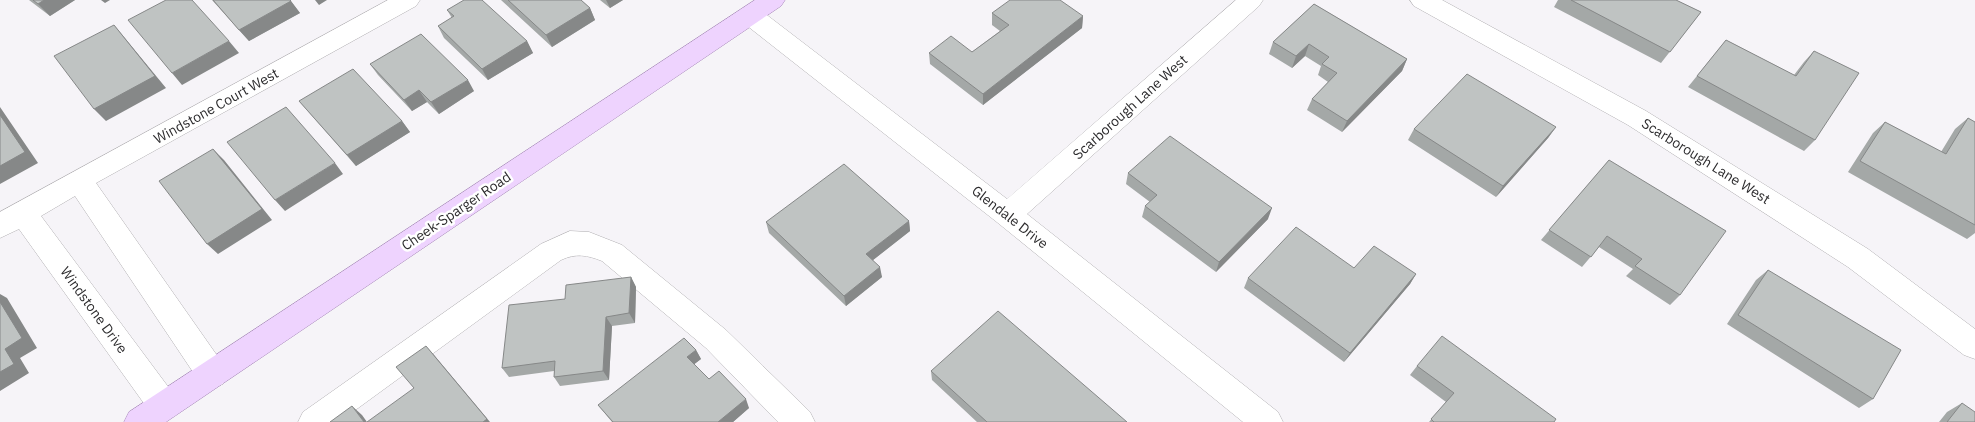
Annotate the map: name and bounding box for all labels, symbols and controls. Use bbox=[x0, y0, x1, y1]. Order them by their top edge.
street label: Scarborough Lane West bbox=[1069, 51, 1191, 163]
street label: Windstone Court West bbox=[150, 64, 282, 148]
street label: Scarborough Lane West bbox=[1638, 114, 1774, 208]
street label: Cheek-Sparger Road bbox=[398, 168, 514, 254]
street label: Glendale Drive bbox=[968, 182, 1052, 253]
street label: Windstone Drive bbox=[56, 263, 132, 357]

